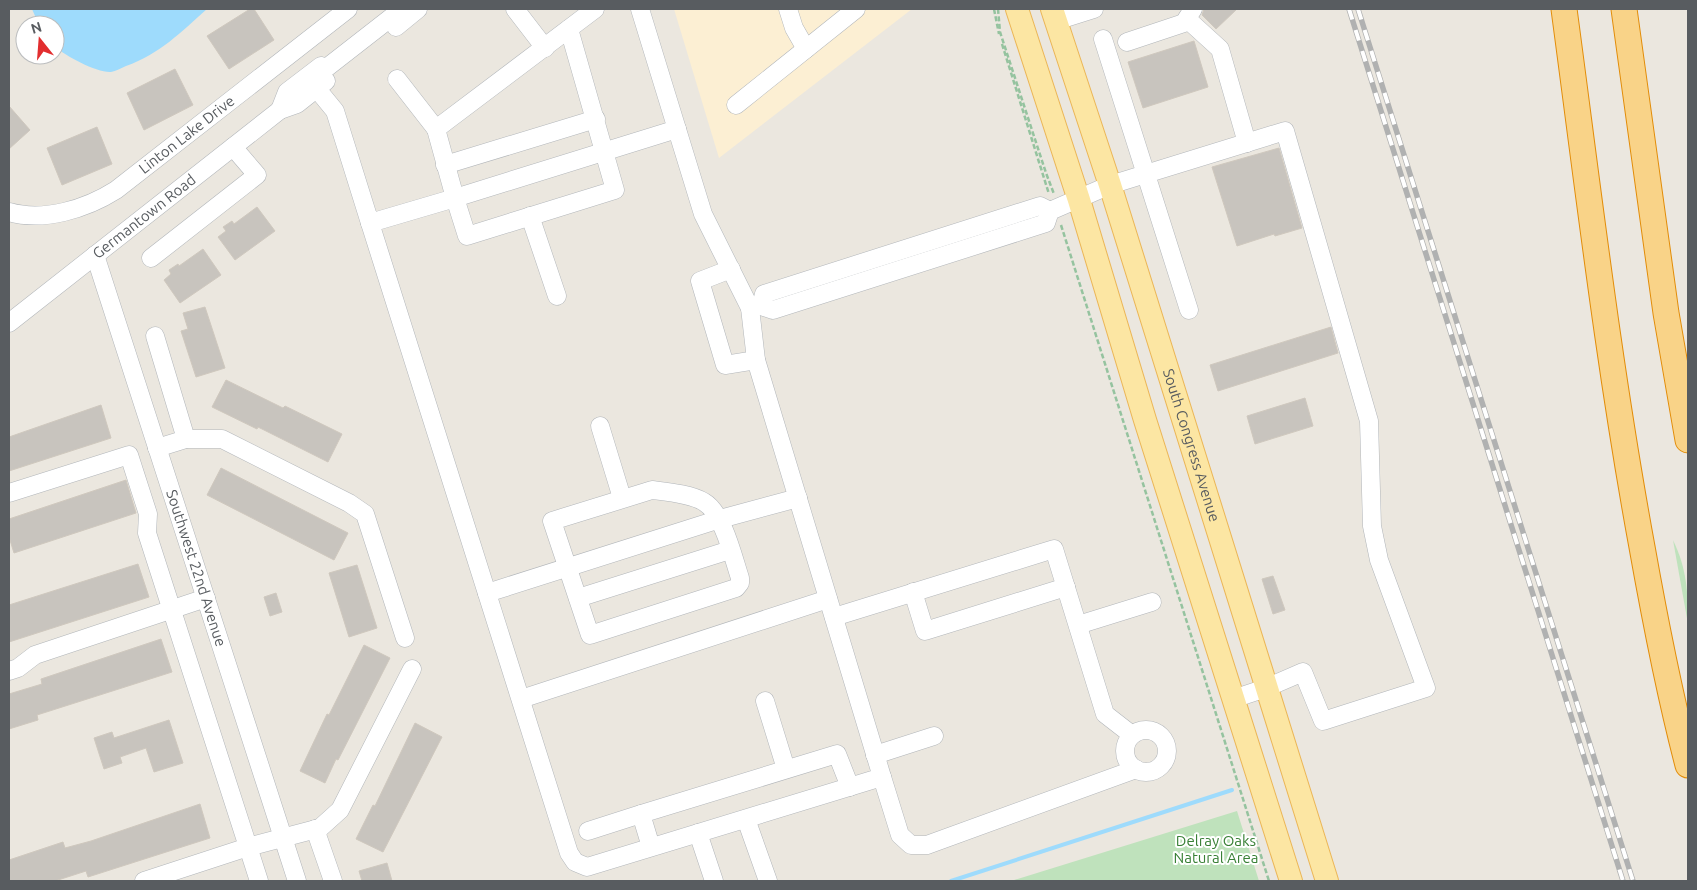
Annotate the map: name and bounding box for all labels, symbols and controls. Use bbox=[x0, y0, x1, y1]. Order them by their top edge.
north arrow bbox=[15, 15, 65, 65]
text: N bbox=[29, 18, 44, 37]
street label: Linton Lake Drive bbox=[135, 92, 238, 177]
street label: Germantown Road bbox=[89, 171, 199, 262]
street label: South Congress Avenue bbox=[1160, 367, 1223, 524]
street label: Southwest 22nd Avenue bbox=[163, 487, 230, 649]
park label: Delray Oaks Natural Area bbox=[1173, 832, 1259, 866]

